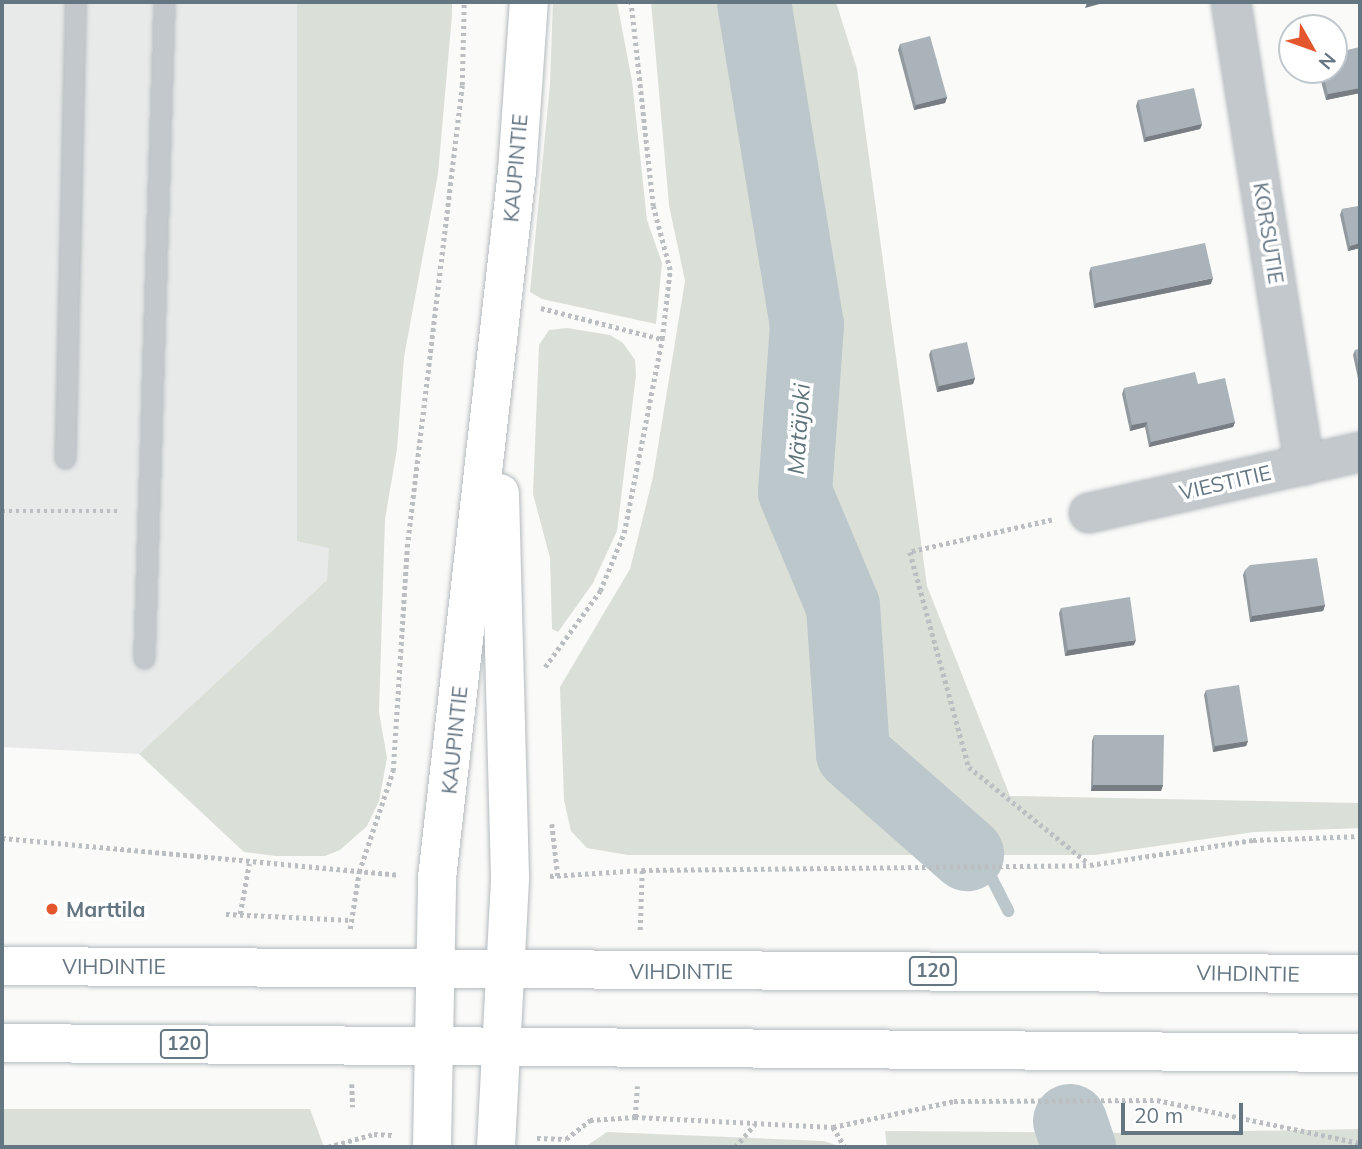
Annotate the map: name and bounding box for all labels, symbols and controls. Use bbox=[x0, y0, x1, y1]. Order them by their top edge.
north arrow bbox=[1278, 14, 1348, 84]
text: N bbox=[1314, 48, 1341, 74]
street label: KAUPINTIE bbox=[498, 113, 532, 223]
street label: KORSUTIE bbox=[1249, 180, 1289, 286]
water label: Mätäjoki bbox=[782, 382, 816, 476]
street label: VIESTITIE bbox=[1177, 459, 1273, 505]
street label: KAUPINTIE bbox=[436, 685, 472, 795]
place label: Marttila bbox=[66, 896, 145, 922]
marker: Marttila bbox=[44, 901, 60, 917]
street label: VIHDINTIE bbox=[62, 953, 166, 979]
road number: 120 bbox=[908, 956, 958, 987]
street label: VIHDINTIE bbox=[629, 958, 733, 984]
street label: VIHDINTIE bbox=[1196, 959, 1300, 987]
road number: 120 bbox=[160, 1028, 208, 1060]
scale bar bbox=[1124, 1090, 1246, 1134]
text: 20 m bbox=[1134, 1102, 1183, 1128]

